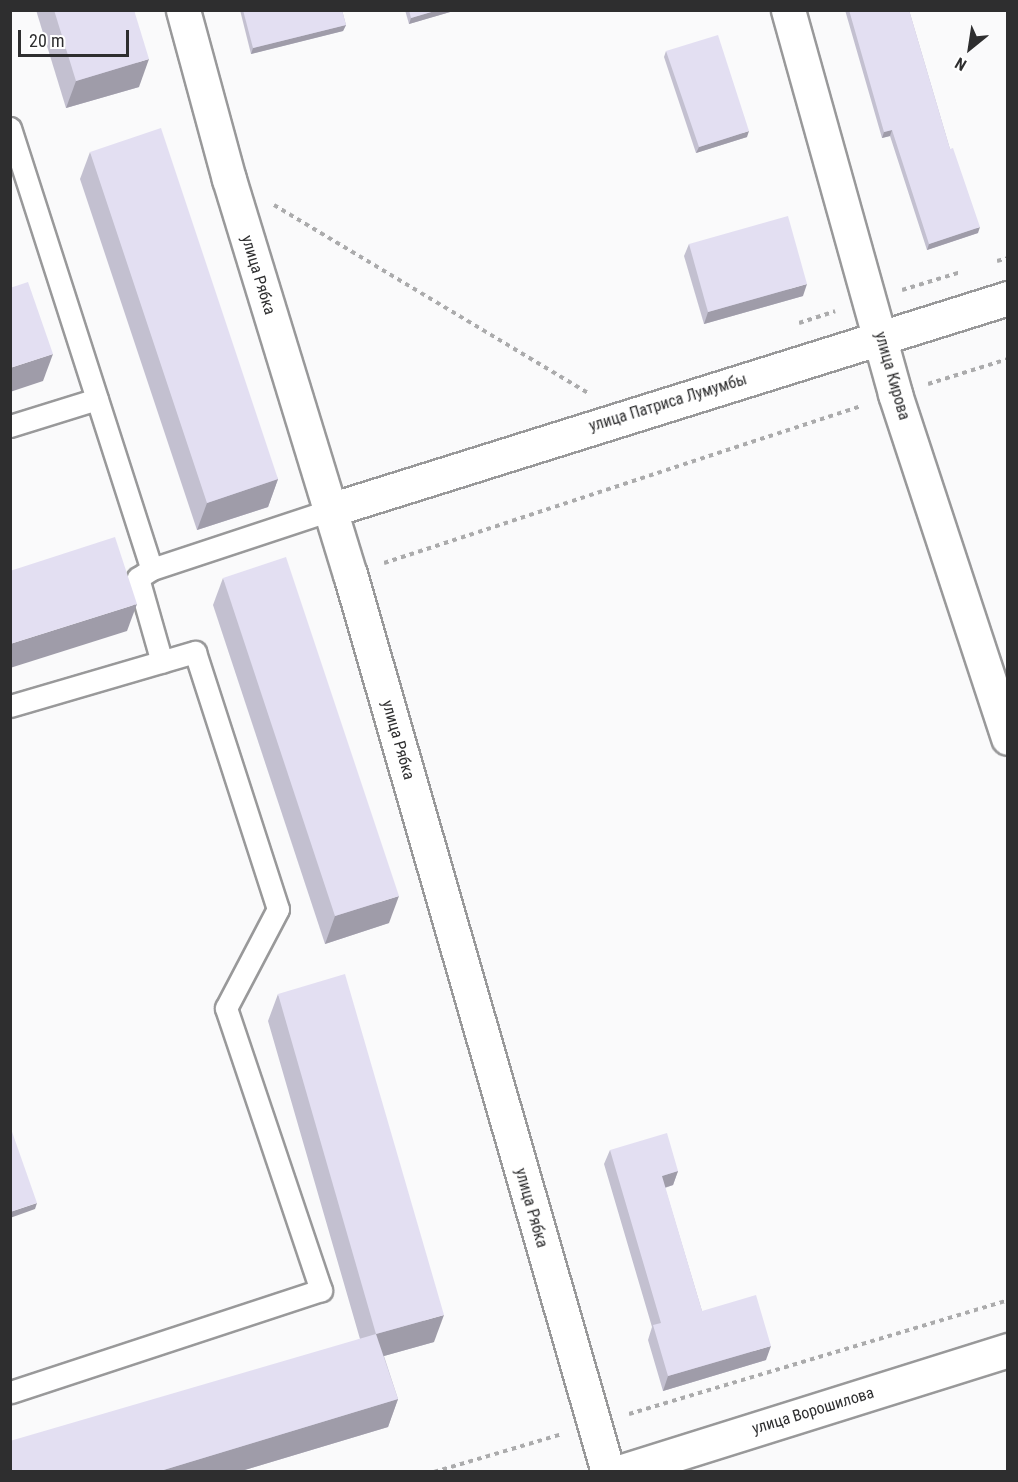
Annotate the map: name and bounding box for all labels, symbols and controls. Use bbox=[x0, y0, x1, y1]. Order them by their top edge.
scale bar bbox=[21, 18, 132, 56]
north arrow bbox=[940, 18, 1000, 78]
text: 20 m bbox=[29, 30, 64, 51]
text: N bbox=[952, 53, 970, 75]
street label: улица Рябка bbox=[237, 233, 279, 317]
street label: улица Кирова bbox=[870, 330, 914, 422]
street label: улица Патриса Лумумбы bbox=[587, 370, 749, 436]
street label: улица Рябка bbox=[377, 698, 419, 782]
street label: улица Рябка bbox=[510, 1166, 552, 1250]
street label: улица Ворошилова bbox=[750, 1383, 876, 1439]

